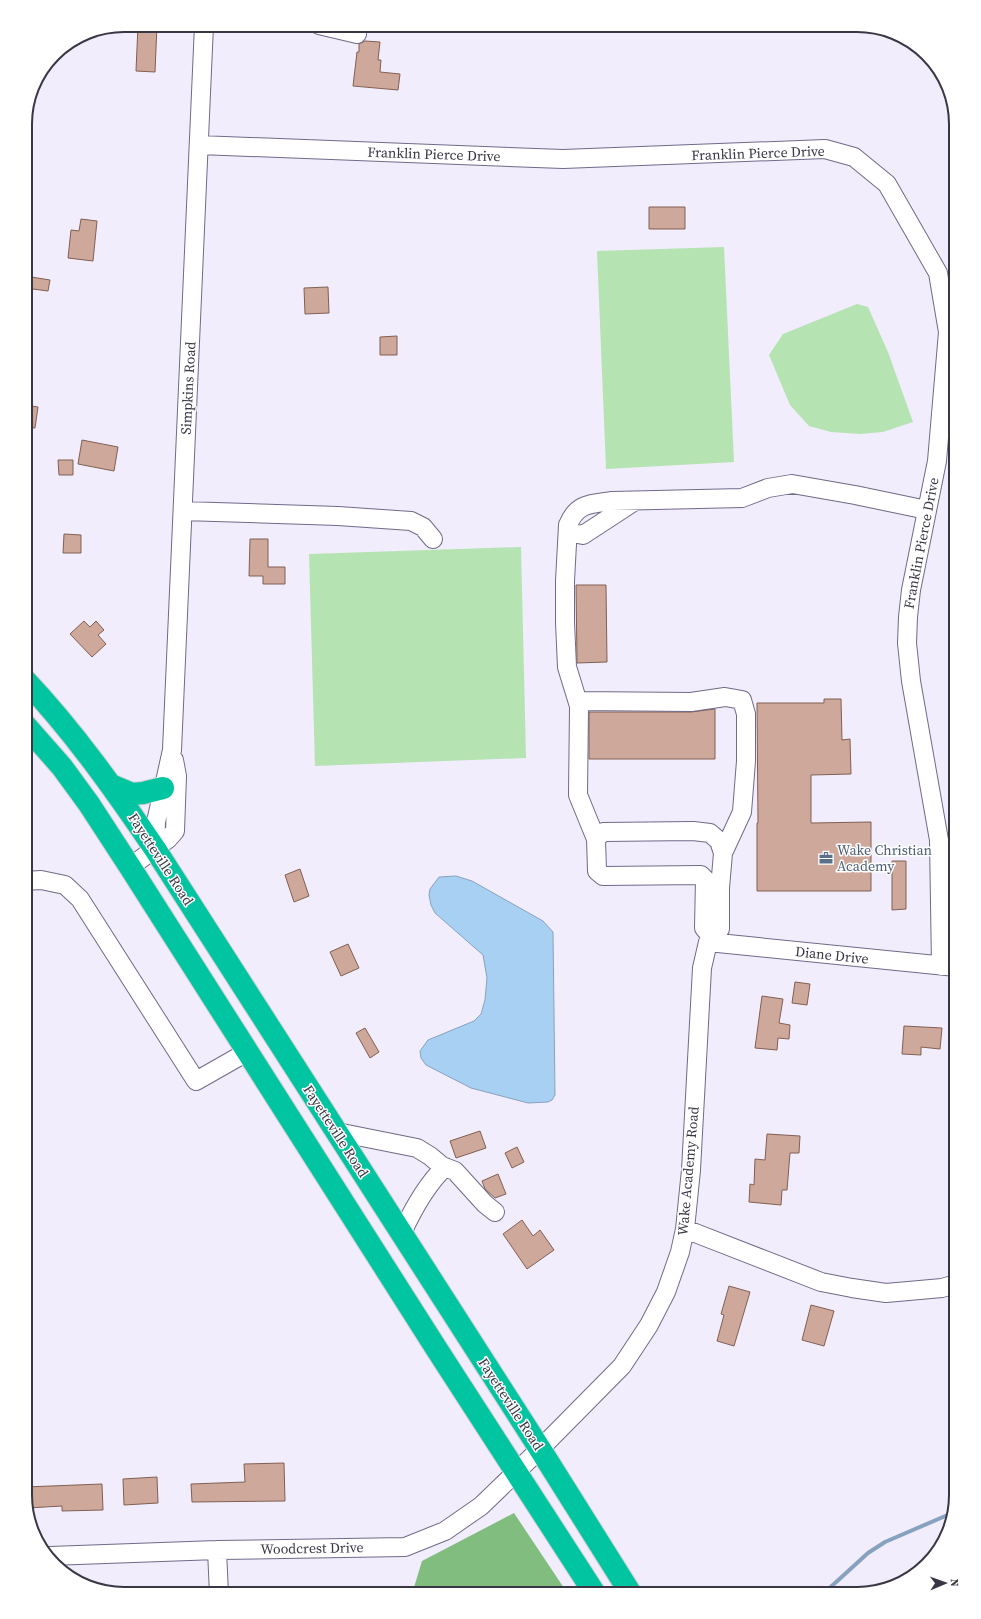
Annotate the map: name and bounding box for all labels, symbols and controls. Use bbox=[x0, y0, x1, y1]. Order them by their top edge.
street label: Franklin Pierce Drive bbox=[691, 141, 825, 165]
street label: Franklin Pierce Drive bbox=[367, 142, 501, 166]
street label: Simpkins Road bbox=[176, 341, 200, 435]
street label: Franklin Pierce Drive bbox=[898, 476, 944, 610]
street label: Fayetteville Road bbox=[124, 809, 198, 909]
place label: Wake Christian Academy bbox=[837, 840, 933, 876]
office icon: Wake Christian Academy bbox=[818, 850, 834, 866]
street label: Diane Drive bbox=[794, 941, 870, 969]
street label: Fayetteville Road bbox=[299, 1081, 373, 1181]
street label: Wake Academy Road bbox=[672, 1105, 704, 1237]
street label: Fayetteville Road bbox=[474, 1354, 548, 1454]
street label: Woodcrest Drive bbox=[260, 1537, 364, 1559]
north arrow bbox=[925, 1563, 965, 1603]
text: N bbox=[947, 1578, 962, 1587]

